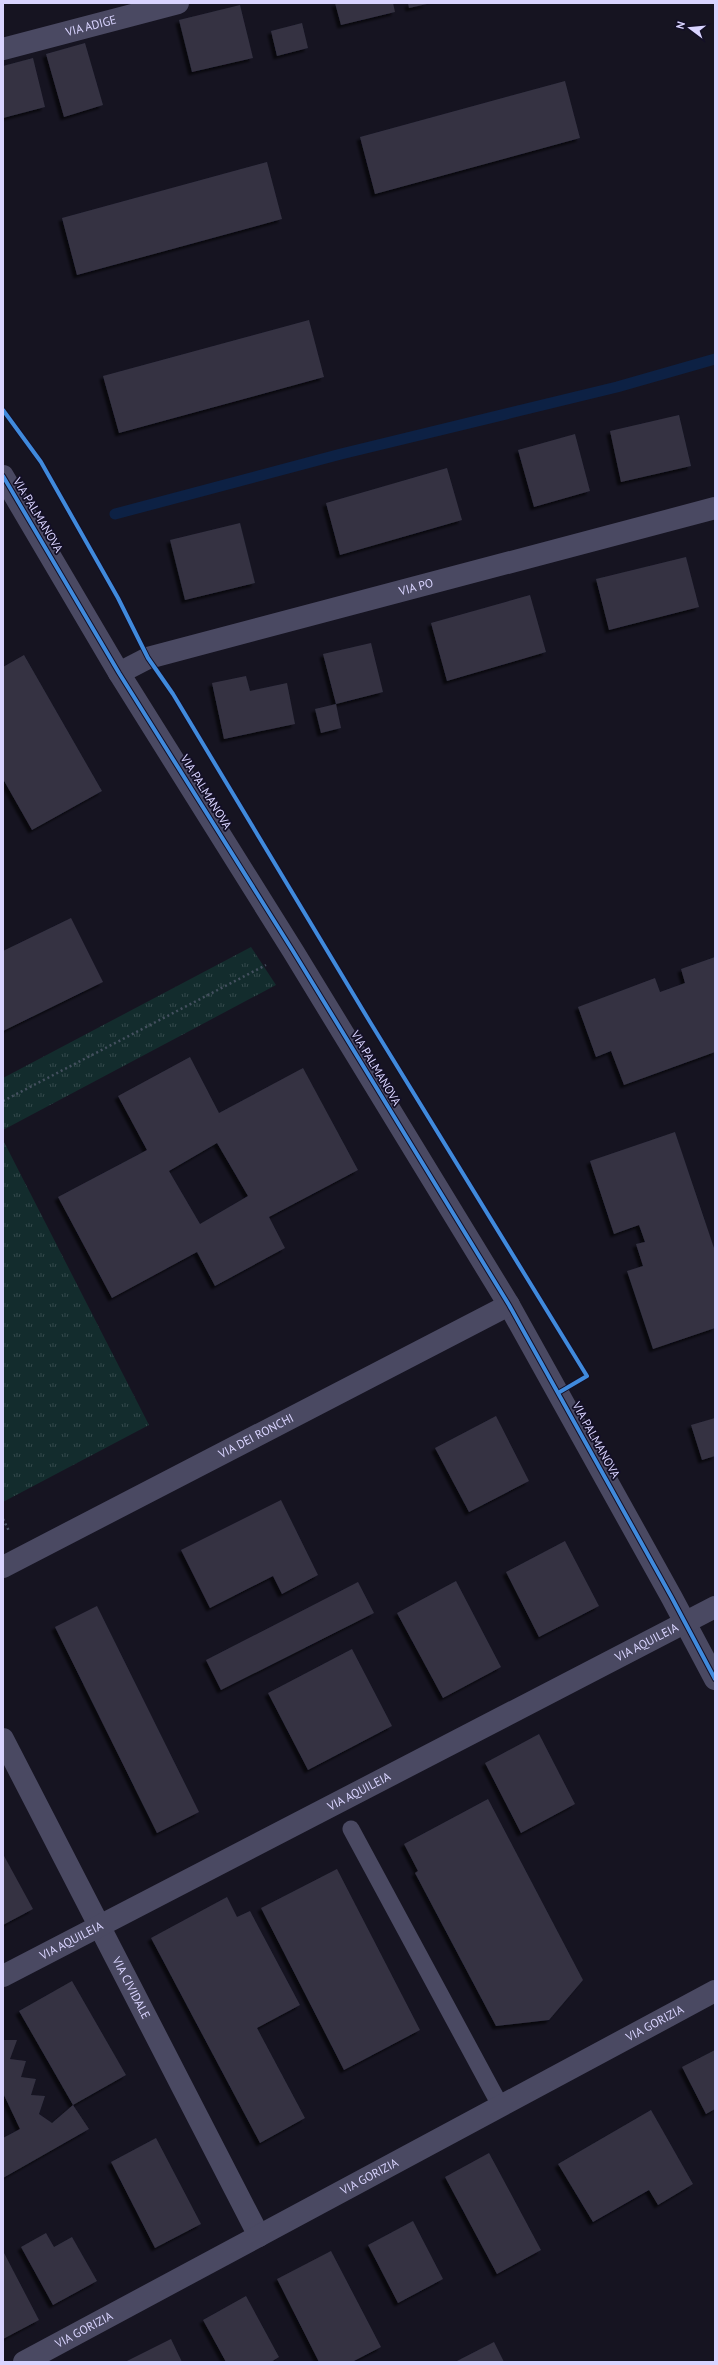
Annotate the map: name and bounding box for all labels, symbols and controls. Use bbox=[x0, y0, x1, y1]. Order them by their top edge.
north arrow bbox=[670, 8, 710, 48]
street label: VIA ADIGE bbox=[63, 12, 118, 39]
text: N bbox=[673, 20, 688, 31]
street label: VIA PALMANOVA bbox=[10, 474, 67, 555]
street label: VIA PO bbox=[396, 575, 435, 599]
street label: VIA PALMANOVA bbox=[177, 751, 235, 832]
street label: VIA PALMANOVA bbox=[348, 1027, 405, 1108]
street label: VIA PALMANOVA bbox=[569, 1398, 624, 1481]
street label: VIA DEI RONCHI bbox=[215, 1410, 296, 1462]
street label: VIA AQUILEIA bbox=[611, 1619, 681, 1665]
street label: VIA AQUILEIA bbox=[324, 1768, 393, 1814]
street label: VIA AQUILEIA bbox=[36, 1918, 105, 1963]
street label: VIA CIVIDALE bbox=[109, 1953, 154, 2021]
street label: VIA GORIZIA bbox=[622, 2001, 686, 2045]
street label: VIA GORIZIA bbox=[337, 2155, 401, 2198]
street label: VIA GORIZIA bbox=[51, 2308, 115, 2351]

